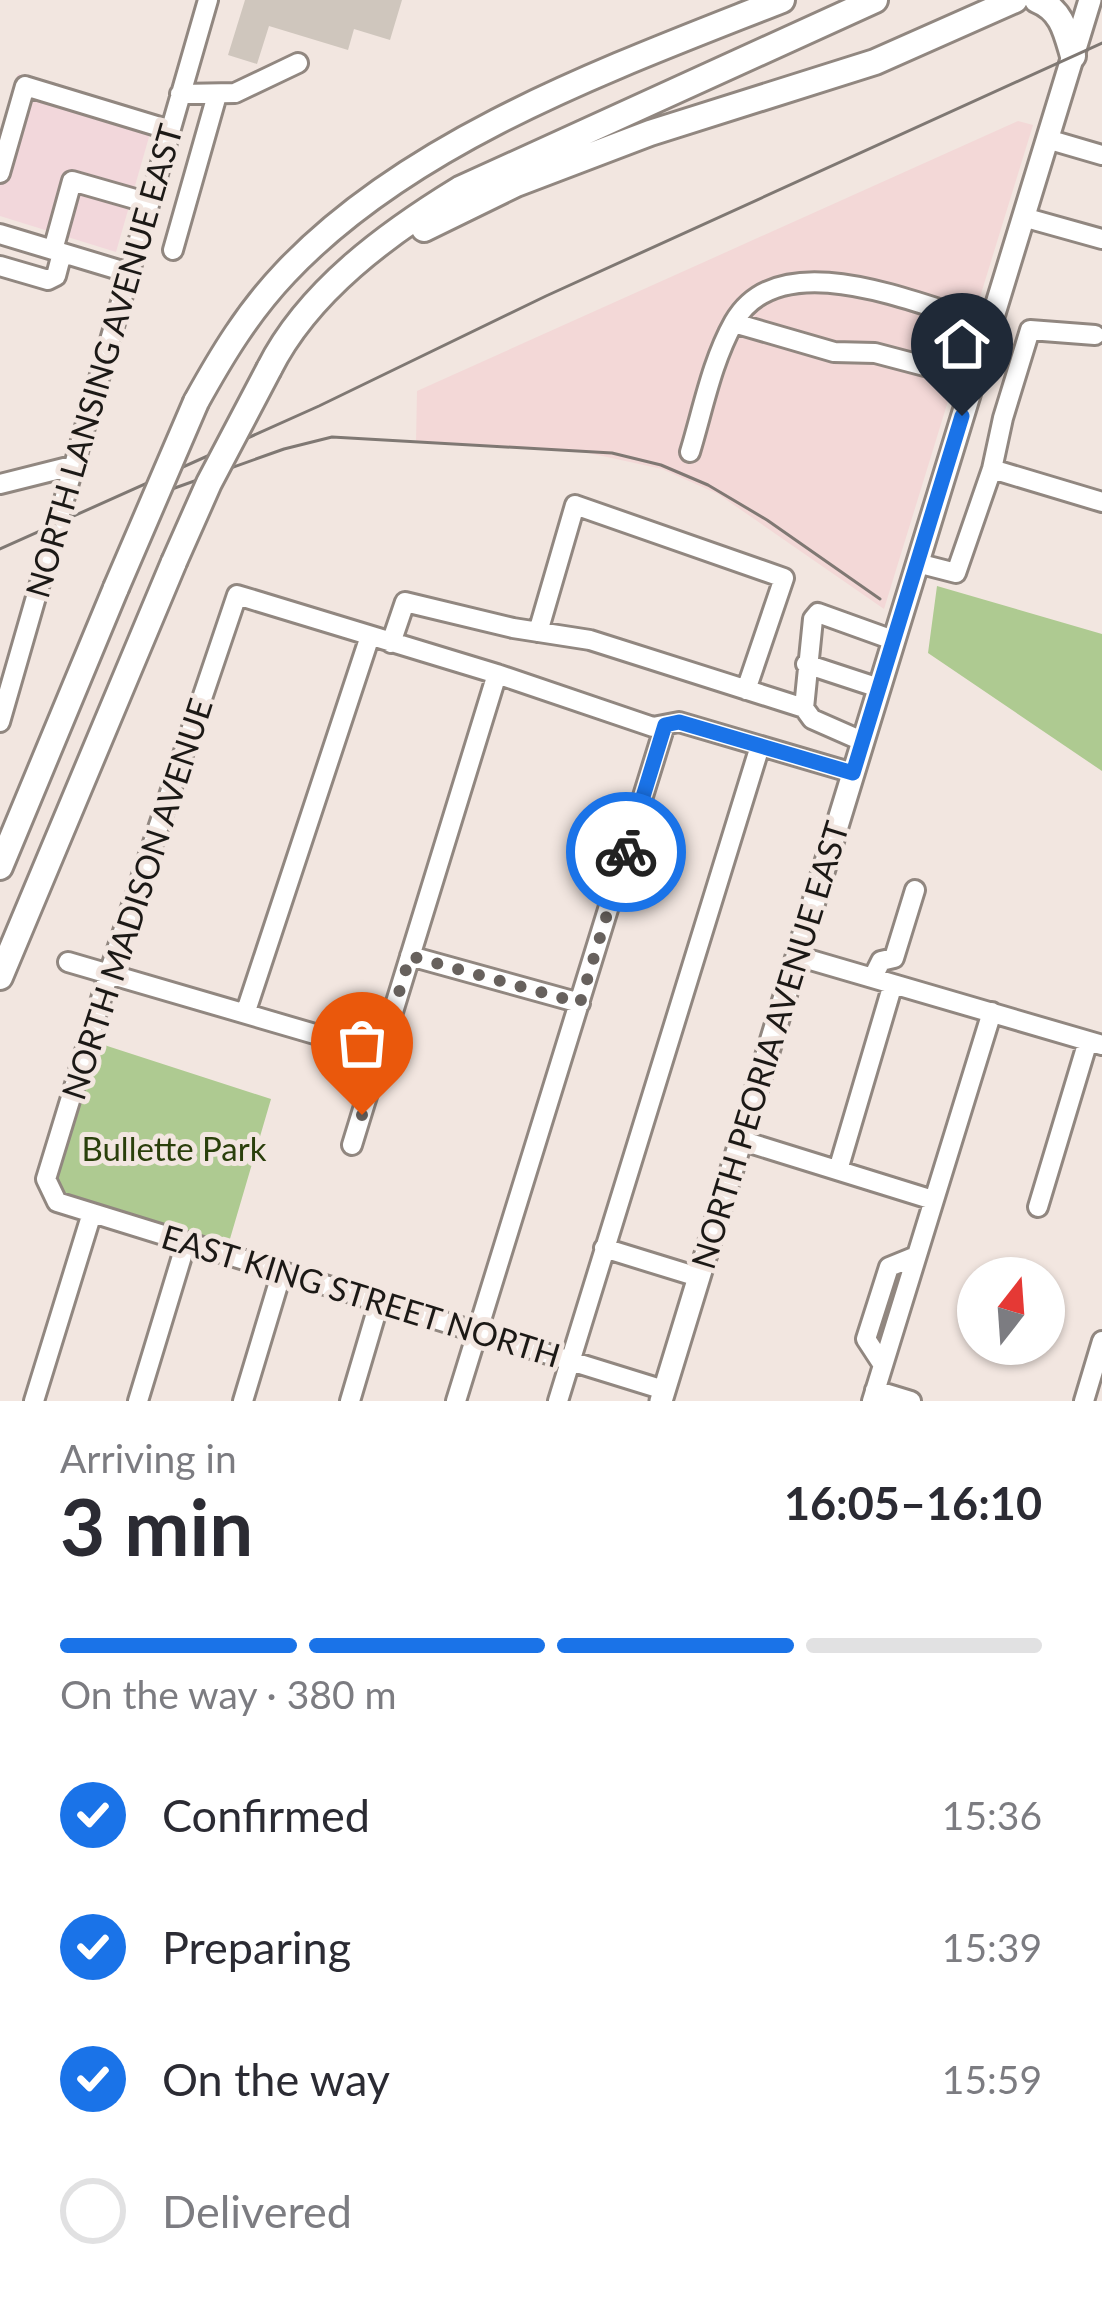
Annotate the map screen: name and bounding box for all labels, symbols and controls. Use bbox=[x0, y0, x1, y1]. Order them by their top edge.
street label: NORTH LANSING AVENUE EAST bbox=[16, 119, 190, 602]
pin bbox=[911, 293, 1013, 416]
icon: home bbox=[929, 311, 995, 377]
street label: NORTH MADISON AVENUE bbox=[52, 693, 220, 1104]
courier bbox=[566, 792, 686, 912]
street label: NORTH PEORIA AVENUE EAST bbox=[682, 816, 856, 1273]
icon: bike bbox=[593, 819, 659, 885]
pin bbox=[311, 992, 413, 1115]
icon: bag bbox=[329, 1010, 395, 1076]
park label: Bullette Park bbox=[81, 1128, 267, 1168]
street label: EAST KING STREET NORTH bbox=[157, 1215, 565, 1375]
north arrow bbox=[957, 1257, 1065, 1365]
map controls bbox=[957, 1257, 1065, 1365]
text: Arriving in bbox=[60, 1435, 237, 1481]
text: 16:05–16:10 bbox=[784, 1476, 1042, 1530]
text: 3 min bbox=[60, 1479, 253, 1573]
text: On the way · 380 m bbox=[60, 1671, 397, 1717]
icon: check bbox=[60, 1782, 126, 1848]
text: Confirmed bbox=[162, 1788, 370, 1842]
text: 15:36 bbox=[942, 1792, 1042, 1838]
icon: check bbox=[60, 1914, 126, 1980]
text: Preparing bbox=[162, 1920, 351, 1974]
text: 15:39 bbox=[942, 1924, 1042, 1970]
icon: check bbox=[60, 2046, 126, 2112]
text: On the way bbox=[162, 2052, 390, 2106]
text: 15:59 bbox=[942, 2056, 1042, 2102]
text: Delivered bbox=[162, 2184, 352, 2238]

